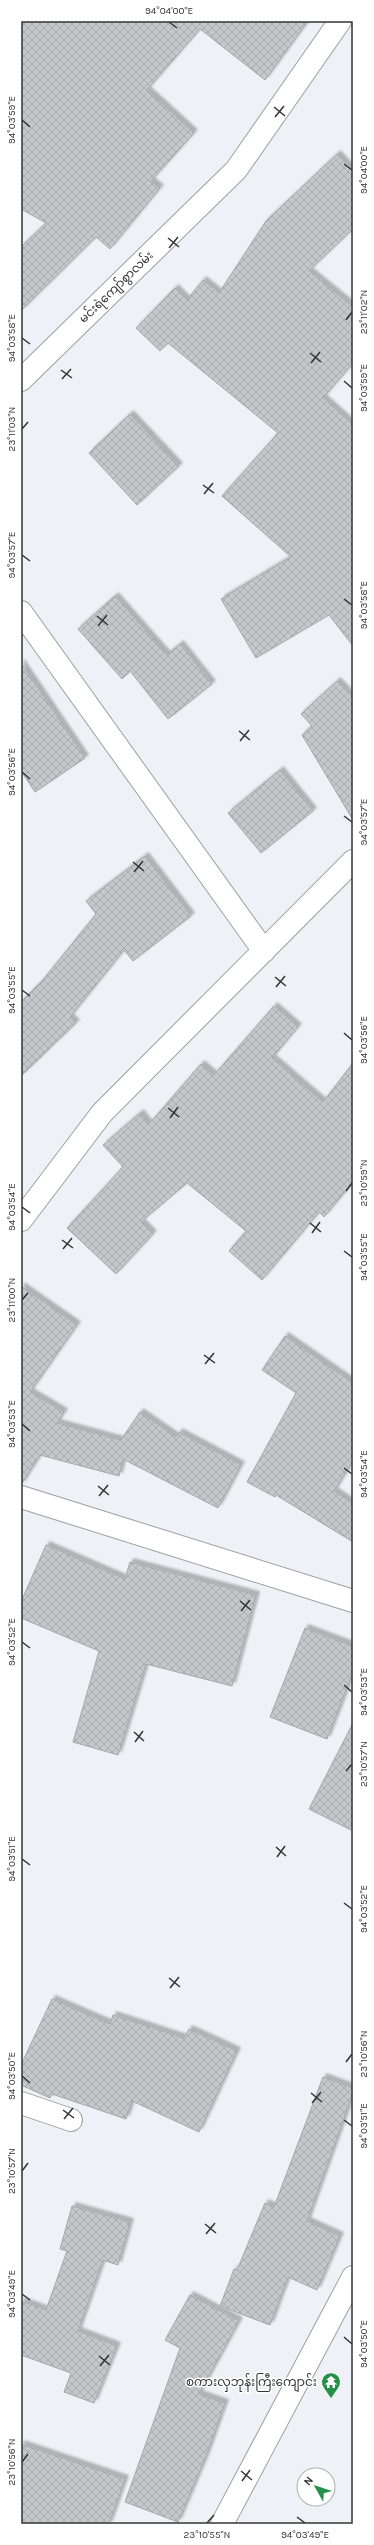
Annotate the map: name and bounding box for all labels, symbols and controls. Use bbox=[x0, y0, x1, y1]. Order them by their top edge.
text: 94°04'00"E bbox=[145, 5, 193, 17]
text: 94°03'59"E bbox=[6, 96, 18, 144]
text: 94°04'00"E bbox=[358, 146, 370, 194]
street label: မင်းရဲကျော်စွာလမ်း bbox=[75, 247, 158, 328]
text: 23°11'02"N bbox=[358, 290, 370, 334]
text: 94°03'58"E bbox=[6, 314, 18, 362]
text: 94°03'59"E bbox=[358, 364, 370, 412]
text: 23°11'03"N bbox=[6, 407, 18, 451]
text: 94°03'57"E bbox=[6, 532, 18, 579]
text: 94°03'58"E bbox=[358, 581, 370, 629]
text: 94°03'56"E bbox=[6, 748, 18, 796]
text: 94°03'57"E bbox=[358, 799, 370, 846]
text: 94°03'55"E bbox=[6, 966, 18, 1014]
text: 94°03'56"E bbox=[358, 1016, 370, 1064]
text: 23°10'59"N bbox=[358, 1159, 370, 1207]
text: 94°03'54"E bbox=[6, 1183, 18, 1231]
text: 94°03'55"E bbox=[358, 1233, 370, 1281]
text: 23°11'00"N bbox=[6, 1278, 18, 1322]
text: 94°03'53"E bbox=[6, 1400, 18, 1448]
text: 94°03'54"E bbox=[358, 1450, 370, 1498]
text: 94°03'52"E bbox=[6, 1618, 18, 1666]
text: 94°03'53"E bbox=[358, 1668, 370, 1716]
text: 23°10'57"N bbox=[358, 1741, 370, 1787]
text: 94°03'51"E bbox=[6, 1836, 18, 1882]
text: 94°03'52"E bbox=[358, 1885, 370, 1933]
text: 23°10'56"N bbox=[358, 2031, 370, 2077]
text: 94°03'50"E bbox=[6, 2052, 18, 2100]
text: 94°03'51"E bbox=[358, 2103, 370, 2149]
text: 23°10'57"N bbox=[6, 2148, 18, 2194]
text: 94°03'49"E bbox=[6, 2270, 18, 2318]
text: 94°03'50"E bbox=[358, 2320, 370, 2368]
temple icon: စကားလှဘုန်းကြီးကျောင်း bbox=[320, 2371, 342, 2399]
place label: စကားလှဘုန်းကြီးကျောင်း bbox=[186, 2373, 317, 2392]
text: 23°10'56"N bbox=[6, 2439, 18, 2485]
north arrow bbox=[296, 2467, 336, 2507]
text: N bbox=[301, 2474, 316, 2488]
text: 23°10'55"N bbox=[184, 2529, 230, 2541]
text: 94°03'49"E bbox=[281, 2529, 329, 2541]

